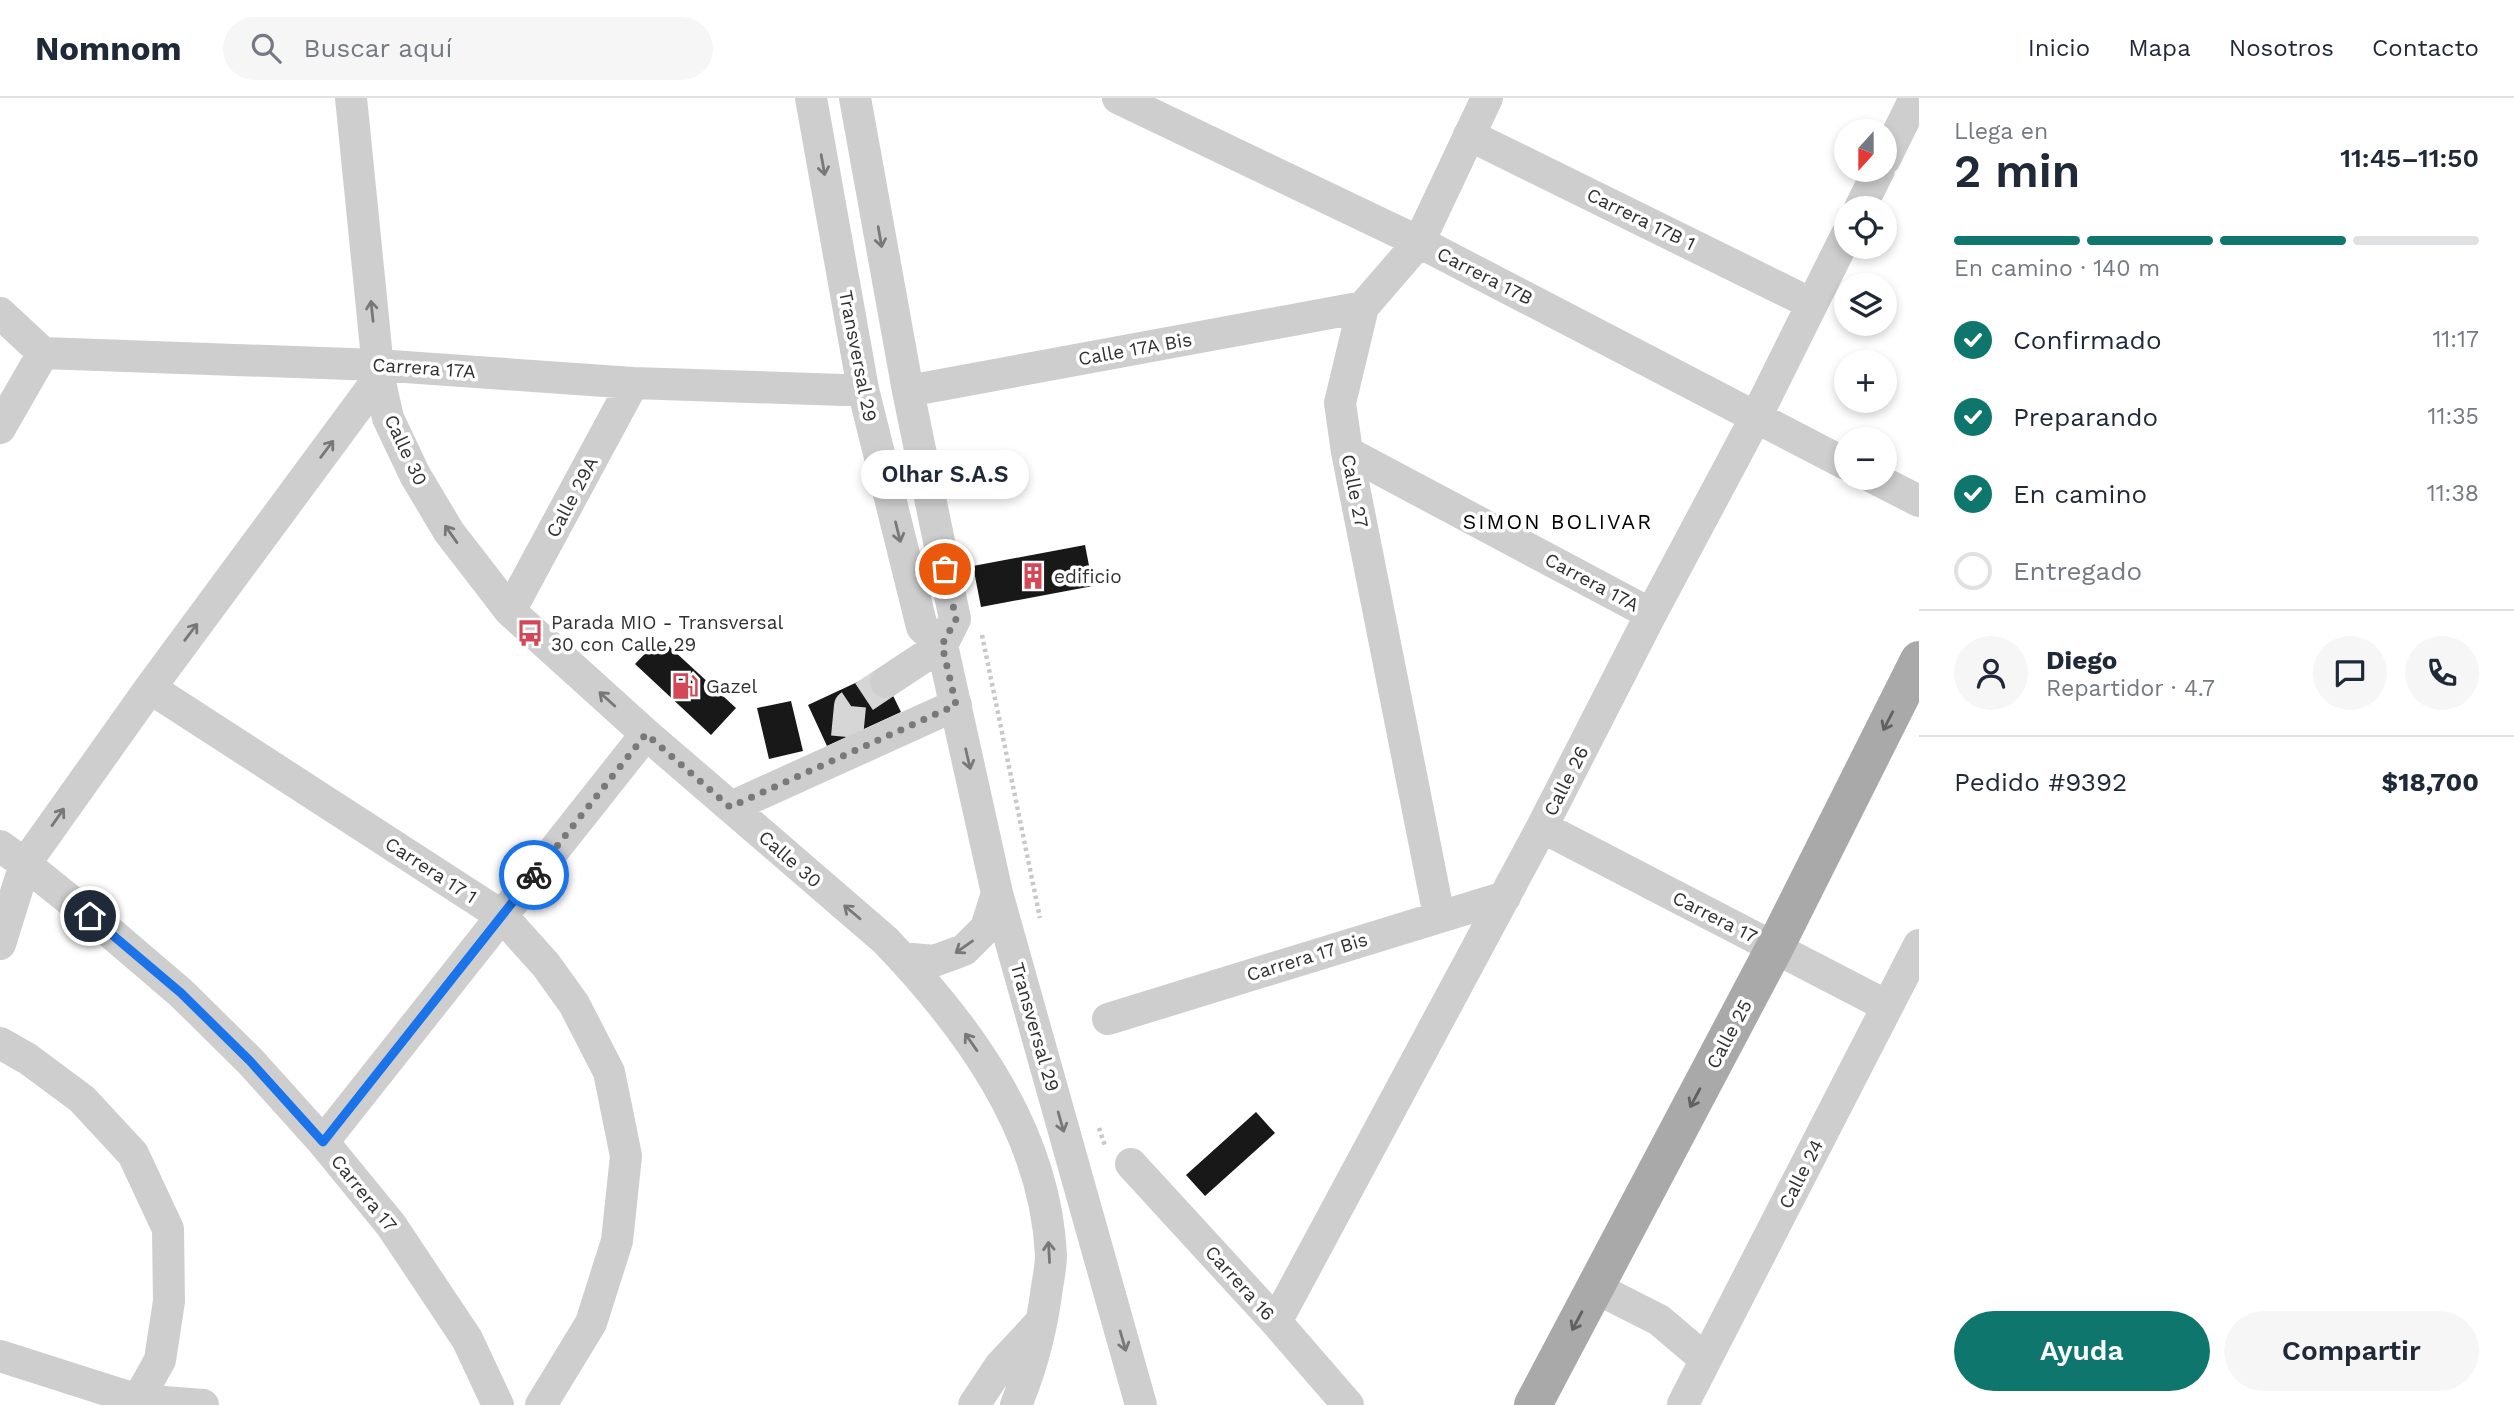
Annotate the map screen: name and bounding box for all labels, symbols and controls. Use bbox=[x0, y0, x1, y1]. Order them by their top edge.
search box bbox=[223, 17, 713, 80]
text: Nomnom bbox=[35, 29, 181, 68]
icon: search bbox=[247, 29, 285, 67]
text: Buscar aquí bbox=[303, 33, 452, 63]
text: Inicio bbox=[2028, 34, 2090, 62]
text: Mapa bbox=[2128, 34, 2191, 62]
text: Nosotros bbox=[2229, 34, 2334, 62]
text: Contacto bbox=[2372, 34, 2479, 62]
text: Llega en bbox=[1954, 118, 2048, 145]
north arrow bbox=[1834, 119, 1897, 182]
map controls bbox=[1834, 119, 1897, 490]
text: 11:45–11:50 bbox=[2340, 143, 2479, 173]
text: 2 min bbox=[1954, 144, 2080, 198]
one-way arrow bbox=[817, 153, 830, 176]
street label: Carrera 17B 1 bbox=[1583, 183, 1699, 255]
button: locate bbox=[1834, 196, 1897, 259]
one-way arrow bbox=[874, 226, 887, 248]
street label: Carrera 17B bbox=[1433, 242, 1537, 310]
text: En camino · 140 m bbox=[1954, 255, 2160, 282]
button: layers bbox=[1834, 273, 1897, 336]
street label: Transversal 29 bbox=[834, 288, 882, 424]
one-way arrow bbox=[365, 300, 378, 322]
icon: check bbox=[1954, 321, 1992, 359]
text: Confirmado bbox=[2013, 325, 2162, 355]
text: 11:17 bbox=[2432, 326, 2479, 353]
street label: Calle 17A Bis bbox=[1076, 328, 1194, 370]
button: + bbox=[1834, 350, 1897, 413]
street label: Carrera 17A bbox=[372, 353, 477, 383]
icon: check bbox=[1954, 398, 1992, 436]
text: Preparando bbox=[2013, 402, 2158, 432]
text: 11:35 bbox=[2427, 403, 2479, 430]
street label: Calle 30 bbox=[380, 411, 432, 489]
button: − bbox=[1834, 427, 1897, 490]
one-way arrow bbox=[319, 440, 334, 459]
callout: Olhar S.A.S bbox=[861, 450, 1029, 499]
street label: Calle 29A bbox=[541, 452, 603, 541]
street label: Calle 27 bbox=[1337, 452, 1373, 530]
text: Olhar S.A.S bbox=[881, 461, 1009, 488]
icon: check bbox=[1954, 475, 1992, 513]
text: En camino bbox=[2013, 479, 2147, 509]
text: 11:38 bbox=[2427, 480, 2479, 507]
district label: SIMON BOLIVAR bbox=[1463, 509, 1653, 534]
one-way arrow bbox=[892, 520, 905, 543]
one-way arrow bbox=[444, 525, 458, 544]
pin bbox=[915, 539, 975, 599]
street label: Carrera 17A bbox=[1541, 548, 1643, 617]
icon: bag bbox=[926, 550, 964, 588]
text: Entregado bbox=[2013, 556, 2142, 586]
building icon: edificio bbox=[1018, 561, 1048, 591]
place label: edificio bbox=[1054, 565, 1122, 588]
place label: Parada MIO - Transversal 30 con Calle 29 bbox=[551, 611, 783, 656]
bus stop icon: Parada MIO - Transversal 30 con Calle 29 bbox=[515, 618, 545, 648]
one-way arrow bbox=[184, 623, 198, 642]
button: person bbox=[1954, 636, 2028, 710]
button: chat bbox=[2313, 636, 2387, 710]
button: phone bbox=[2405, 636, 2479, 710]
text: Diego bbox=[2046, 645, 2117, 675]
fuel station icon: Gazel bbox=[670, 671, 700, 701]
place label: Gazel bbox=[706, 675, 757, 698]
text: Repartidor · 4.7 bbox=[2046, 675, 2215, 702]
one-way arrow bbox=[599, 690, 616, 707]
one-way arrow bbox=[1881, 711, 1895, 731]
street label: Calle 26 bbox=[1539, 742, 1593, 820]
one-way arrow bbox=[961, 747, 975, 770]
text: Pedido #9392 bbox=[1954, 767, 2127, 797]
text: $18,700 bbox=[2382, 767, 2479, 797]
one-way arrow bbox=[51, 808, 65, 827]
street label: Calle 30 bbox=[754, 825, 826, 893]
street label: Carrera 17 1 bbox=[381, 832, 481, 908]
courier bbox=[499, 840, 569, 910]
icon: bike bbox=[515, 856, 553, 894]
pin bbox=[60, 886, 120, 946]
street label: Carrera 17 bbox=[1669, 886, 1761, 948]
icon: home bbox=[71, 897, 109, 935]
one-way arrow bbox=[843, 904, 861, 920]
street label: Carrera 17 Bis bbox=[1244, 928, 1370, 986]
one-way arrow bbox=[955, 939, 974, 954]
street label: Transversal 29 bbox=[1006, 960, 1064, 1094]
street label: Calle 25 bbox=[1701, 995, 1757, 1073]
one-way arrow bbox=[964, 1033, 978, 1052]
one-way arrow bbox=[1687, 1087, 1701, 1108]
one-way arrow bbox=[1056, 1111, 1069, 1133]
street label: Calle 24 bbox=[1774, 1135, 1828, 1213]
street label: Carrera 17 bbox=[326, 1150, 402, 1236]
one-way arrow bbox=[1043, 1240, 1056, 1263]
street label: Carrera 16 bbox=[1200, 1241, 1280, 1325]
one-way arrow bbox=[1569, 1310, 1583, 1330]
button: Ayuda bbox=[1954, 1311, 2210, 1391]
button: Compartir bbox=[2224, 1311, 2479, 1391]
one-way arrow bbox=[1117, 1330, 1130, 1352]

